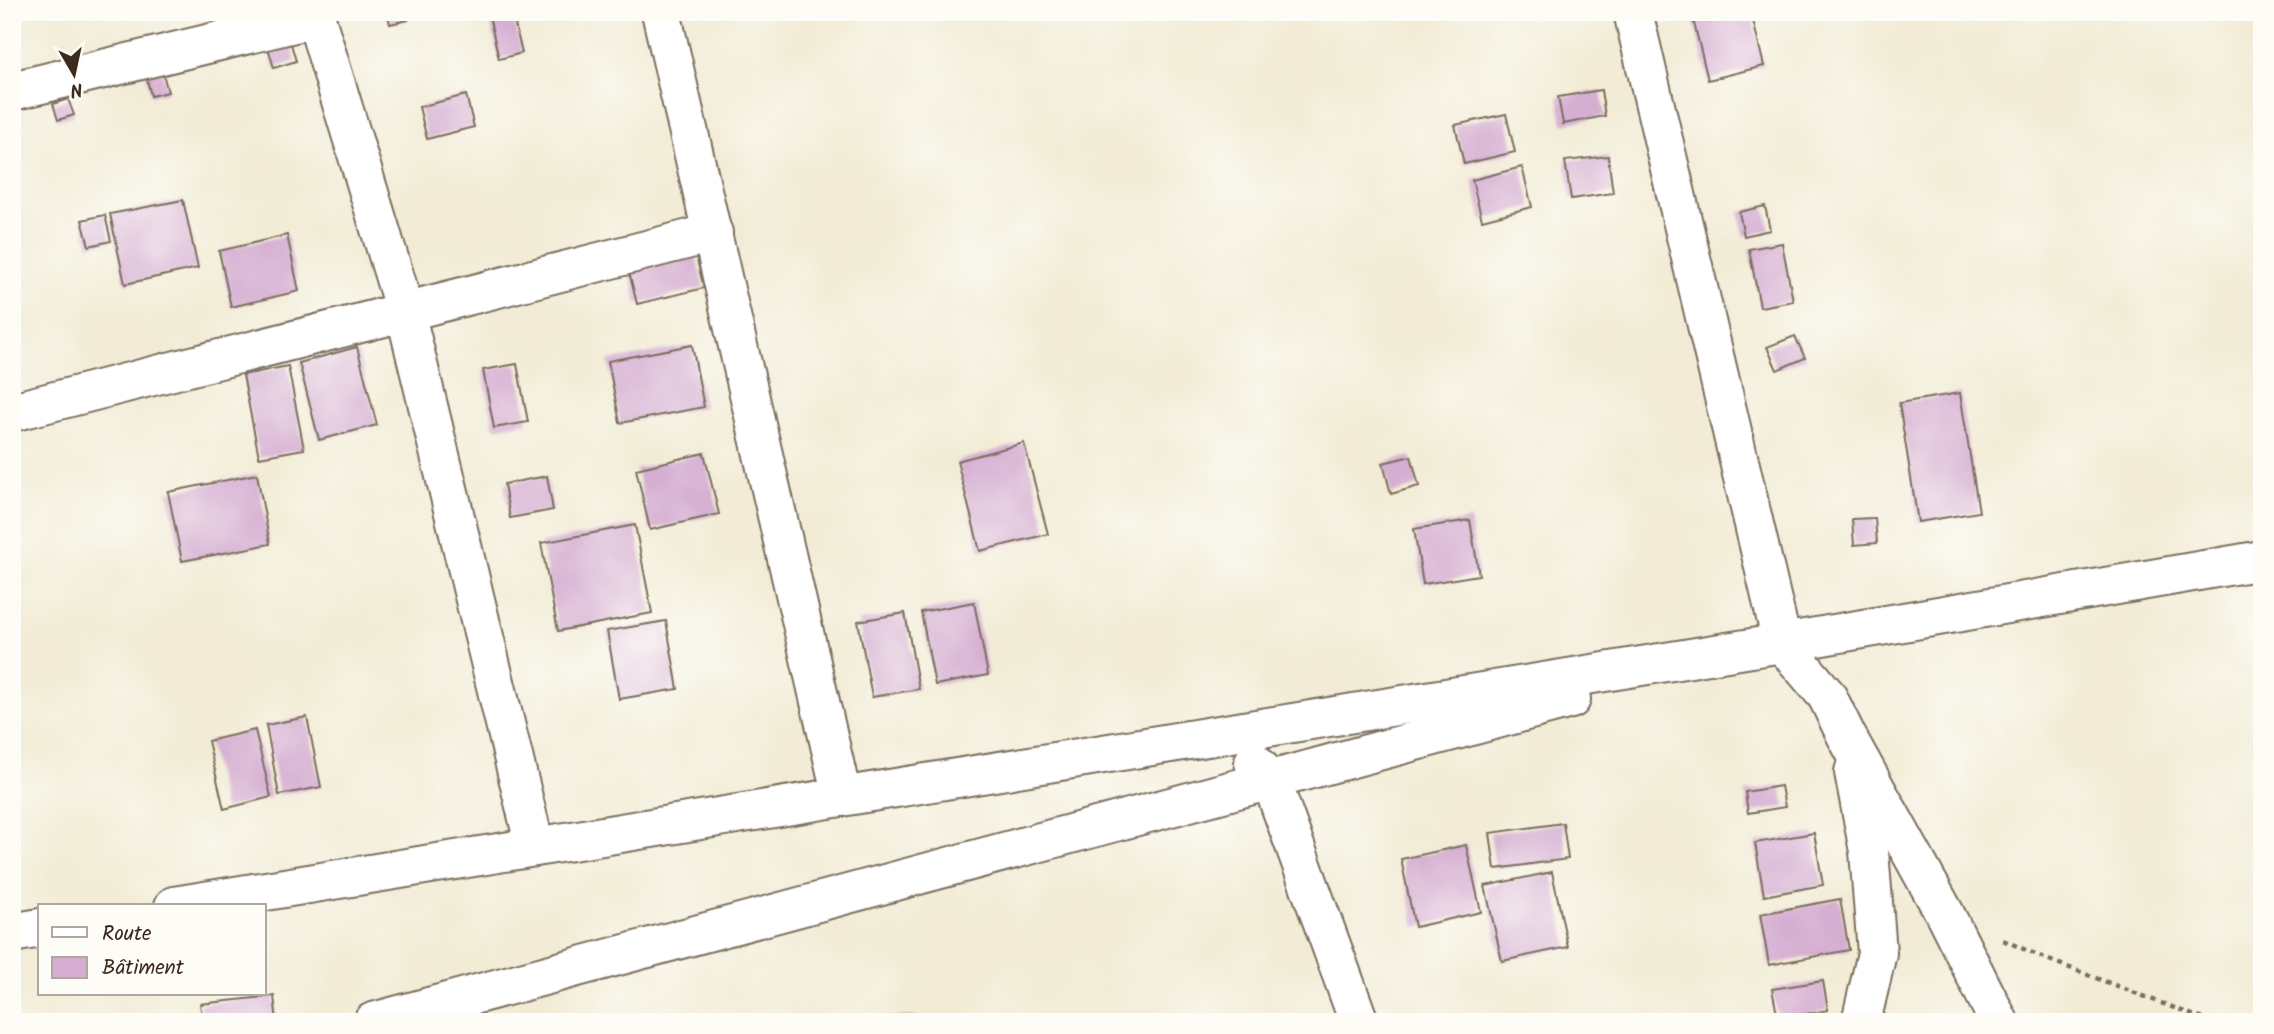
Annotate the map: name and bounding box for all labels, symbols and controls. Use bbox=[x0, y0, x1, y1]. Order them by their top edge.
north arrow bbox=[38, 38, 108, 108]
text: N bbox=[68, 73, 85, 105]
legend bbox=[38, 904, 266, 996]
text: Route bbox=[102, 918, 152, 951]
text: Bâtiment bbox=[102, 952, 185, 985]

